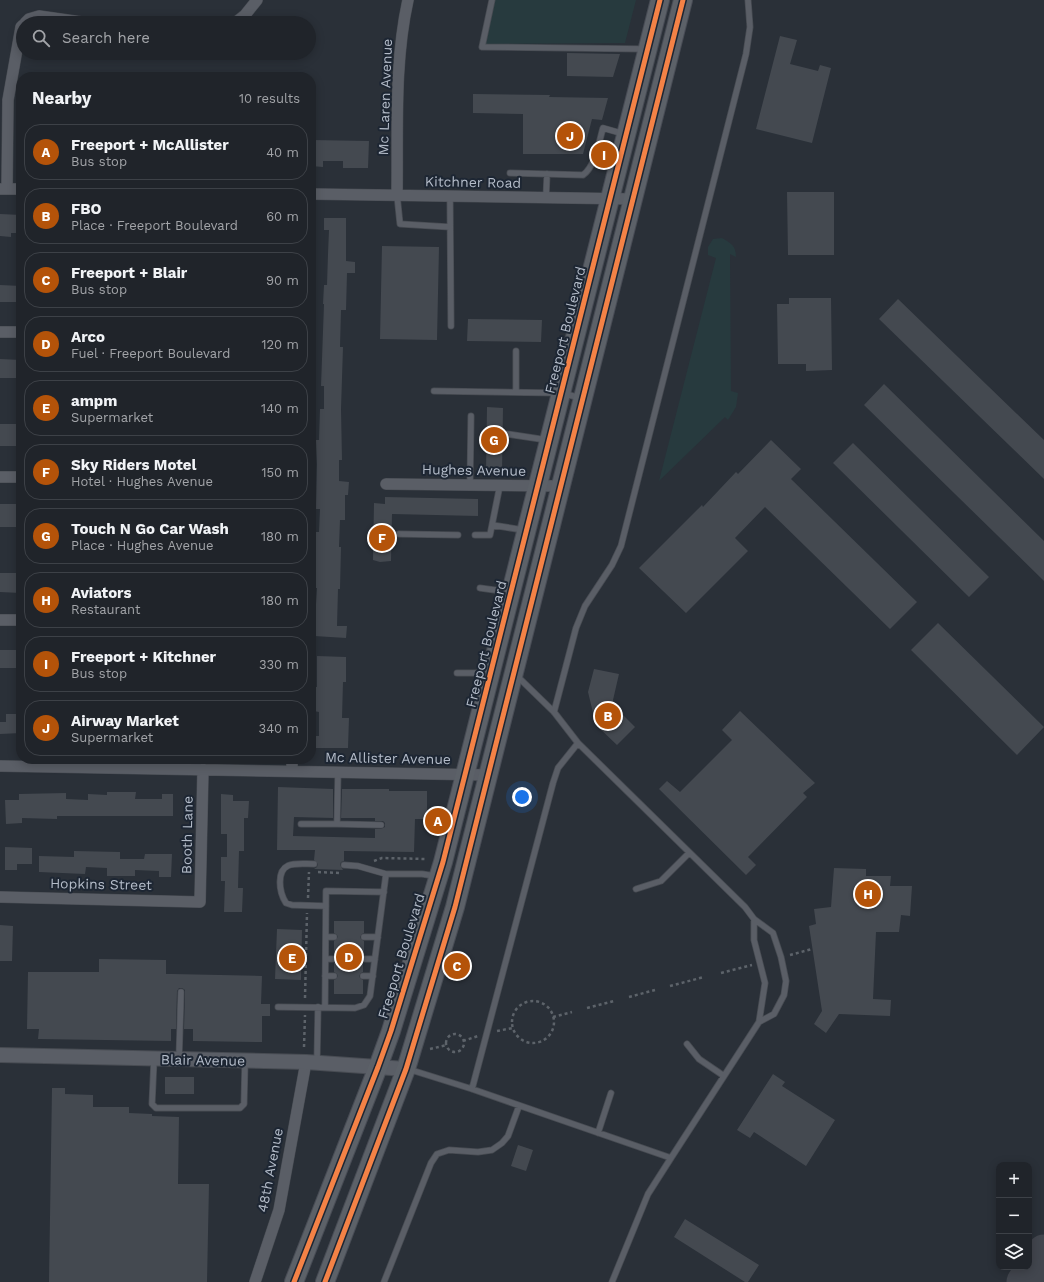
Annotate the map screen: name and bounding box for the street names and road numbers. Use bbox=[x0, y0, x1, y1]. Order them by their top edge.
street label: Mc Laren Avenue bbox=[375, 38, 395, 156]
street label: Kitchner Road bbox=[425, 173, 521, 191]
street label: Freeport Boulevard bbox=[541, 265, 589, 395]
street label: Hughes Avenue bbox=[422, 461, 526, 479]
street label: Freeport Boulevard bbox=[462, 579, 510, 709]
street label: Mc Allister Avenue bbox=[325, 749, 451, 767]
street label: Booth Lane bbox=[178, 796, 196, 874]
street label: Hopkins Street bbox=[50, 875, 152, 893]
street label: Freeport Boulevard bbox=[374, 891, 428, 1021]
street label: Blair Avenue bbox=[161, 1051, 245, 1069]
street label: 48th Avenue bbox=[254, 1127, 286, 1213]

